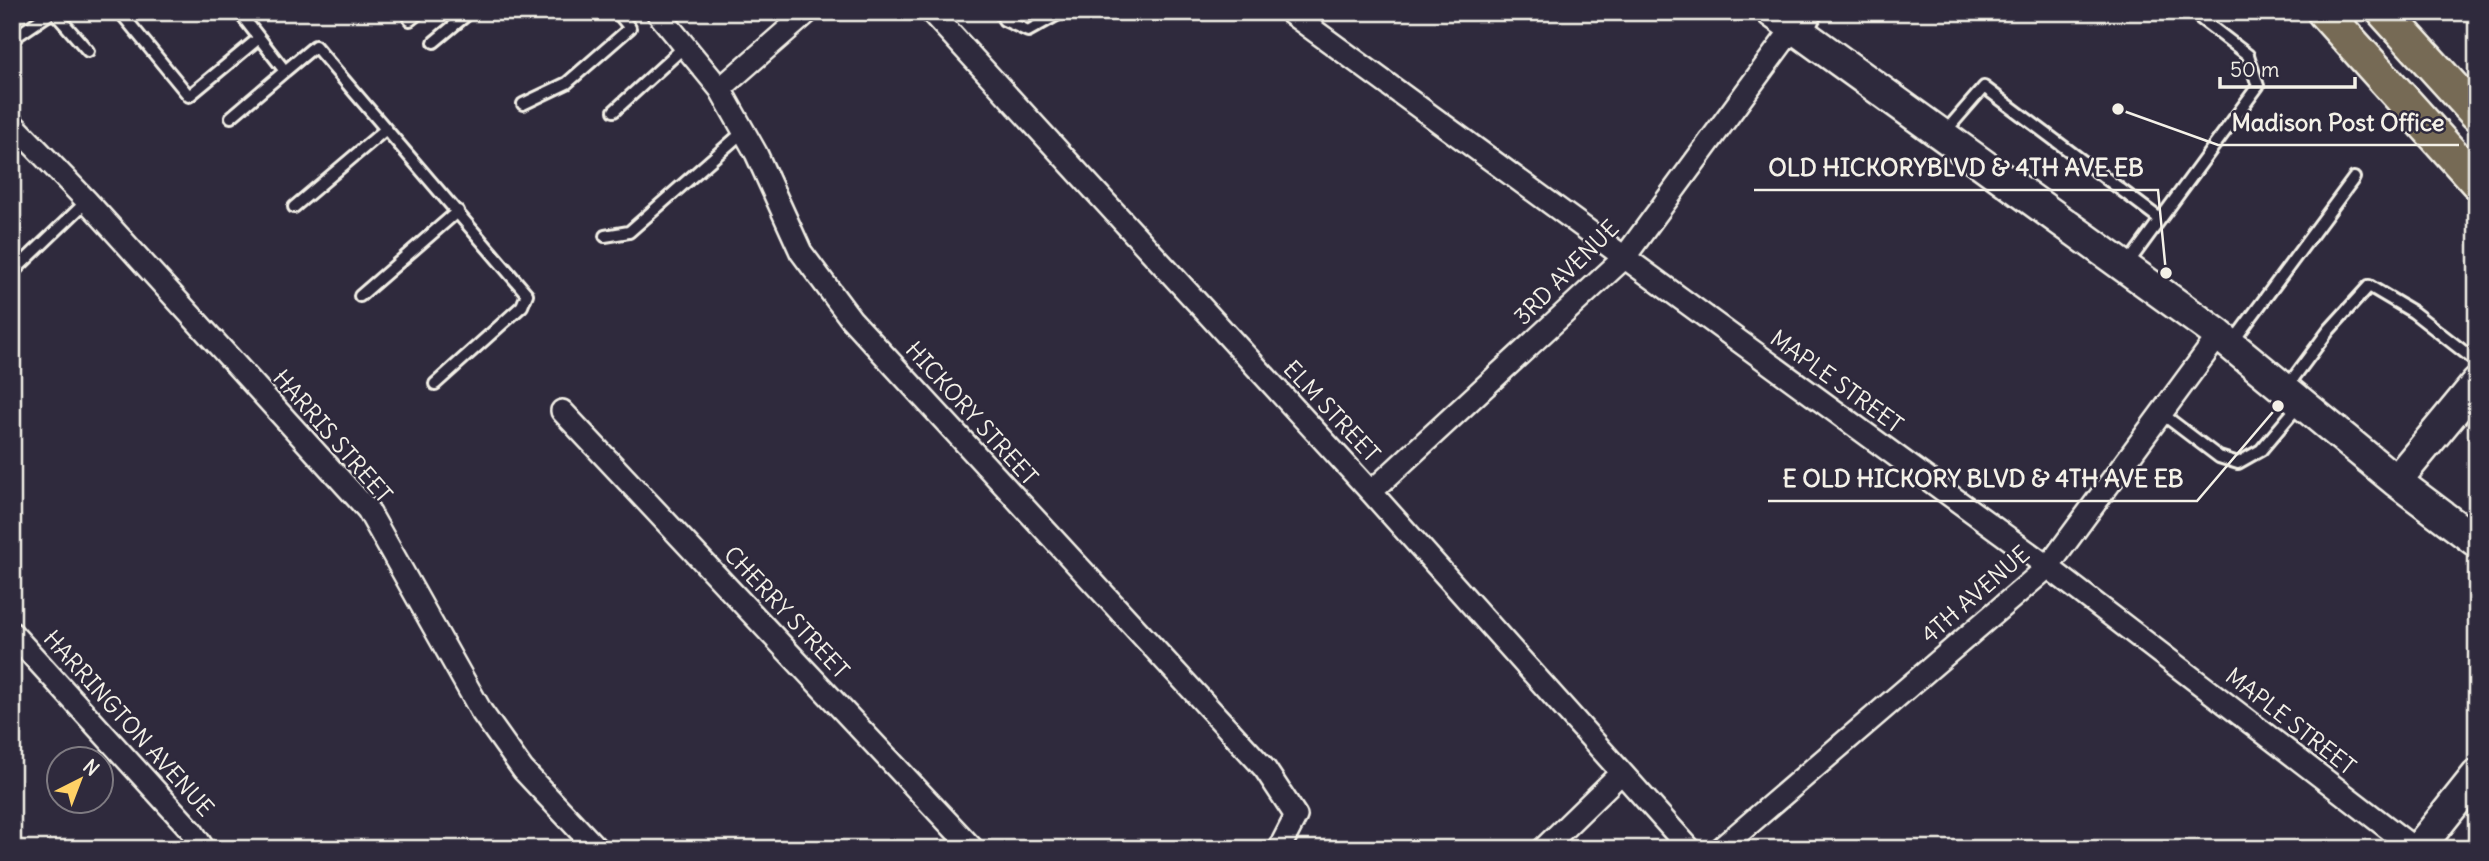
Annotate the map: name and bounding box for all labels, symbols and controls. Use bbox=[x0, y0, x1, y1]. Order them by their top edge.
scale bar bbox=[2220, 46, 2354, 90]
text: 50 m bbox=[2230, 56, 2279, 83]
callout: Madison Post Office bbox=[2218, 100, 2459, 145]
text: Madison Post Office bbox=[2232, 107, 2445, 137]
callout: OLD HICKORYBLVD & 4TH AVE EB bbox=[1754, 145, 2158, 190]
text: OLD HICKORYBLVD & 4TH AVE EB bbox=[1768, 152, 2144, 182]
street label: 3RD AVENUE bbox=[1507, 213, 1625, 331]
street label: MAPLE STREET bbox=[1765, 323, 1909, 439]
street label: HICKORY STREET bbox=[900, 335, 1044, 491]
street label: ELM STREET bbox=[1278, 354, 1386, 468]
street label: HARRIS STREET bbox=[267, 363, 399, 509]
callout: E OLD HICKORY BLVD & 4TH AVE EB bbox=[1768, 456, 2197, 501]
text: E OLD HICKORY BLVD & 4TH AVE EB bbox=[1782, 463, 2184, 493]
street label: 4TH AVENUE bbox=[1915, 539, 2035, 649]
street label: CHERRY STREET bbox=[718, 540, 856, 684]
street label: HARRINGTON AVENUE bbox=[38, 624, 220, 822]
street label: MAPLE STREET bbox=[2220, 661, 2362, 781]
north arrow bbox=[46, 746, 116, 816]

